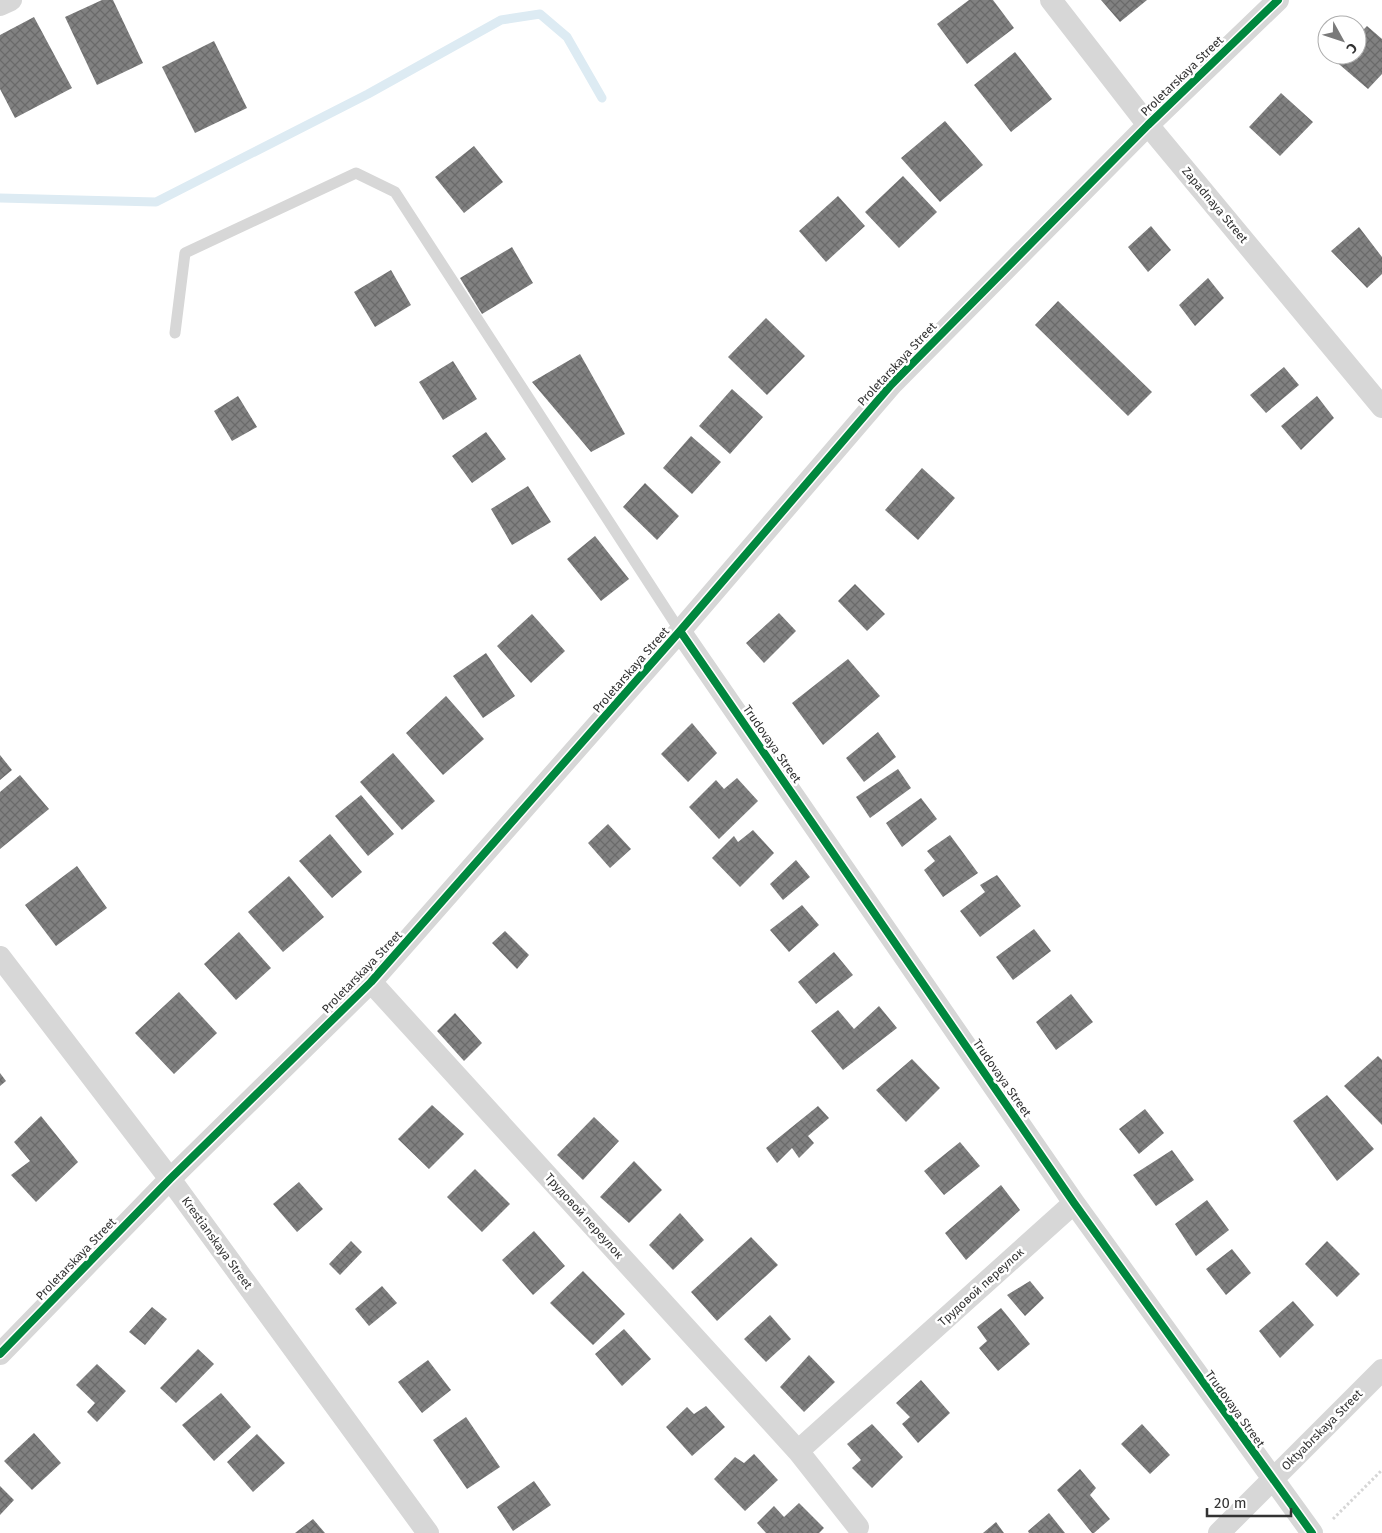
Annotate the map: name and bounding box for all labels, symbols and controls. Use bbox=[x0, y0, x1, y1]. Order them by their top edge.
north arrow bbox=[1317, 15, 1367, 65]
street label: Proletarskaya Street bbox=[1138, 33, 1227, 119]
text: С bbox=[1342, 39, 1361, 57]
street label: Zapadnaya Street bbox=[1179, 164, 1251, 246]
street label: Proletarskaya Street bbox=[855, 319, 940, 409]
street label: Proletarskaya Street bbox=[590, 624, 673, 716]
street label: Trudovaya Street bbox=[740, 702, 804, 786]
street label: Proletarskaya Street bbox=[319, 927, 405, 1016]
street label: Trudovaya Street bbox=[970, 1036, 1034, 1120]
street label: Трудовой переулок bbox=[542, 1170, 627, 1262]
street label: Krestianskaya Street bbox=[179, 1194, 256, 1292]
street label: Proletarskaya Street bbox=[33, 1214, 119, 1303]
street label: Трудовой переулок bbox=[935, 1244, 1027, 1329]
street label: Trudovaya Street bbox=[1202, 1368, 1268, 1451]
street label: Oktyabrskaya Street bbox=[1279, 1386, 1366, 1473]
scale bar bbox=[1207, 1486, 1291, 1518]
text: 20 m bbox=[1214, 1494, 1247, 1512]

